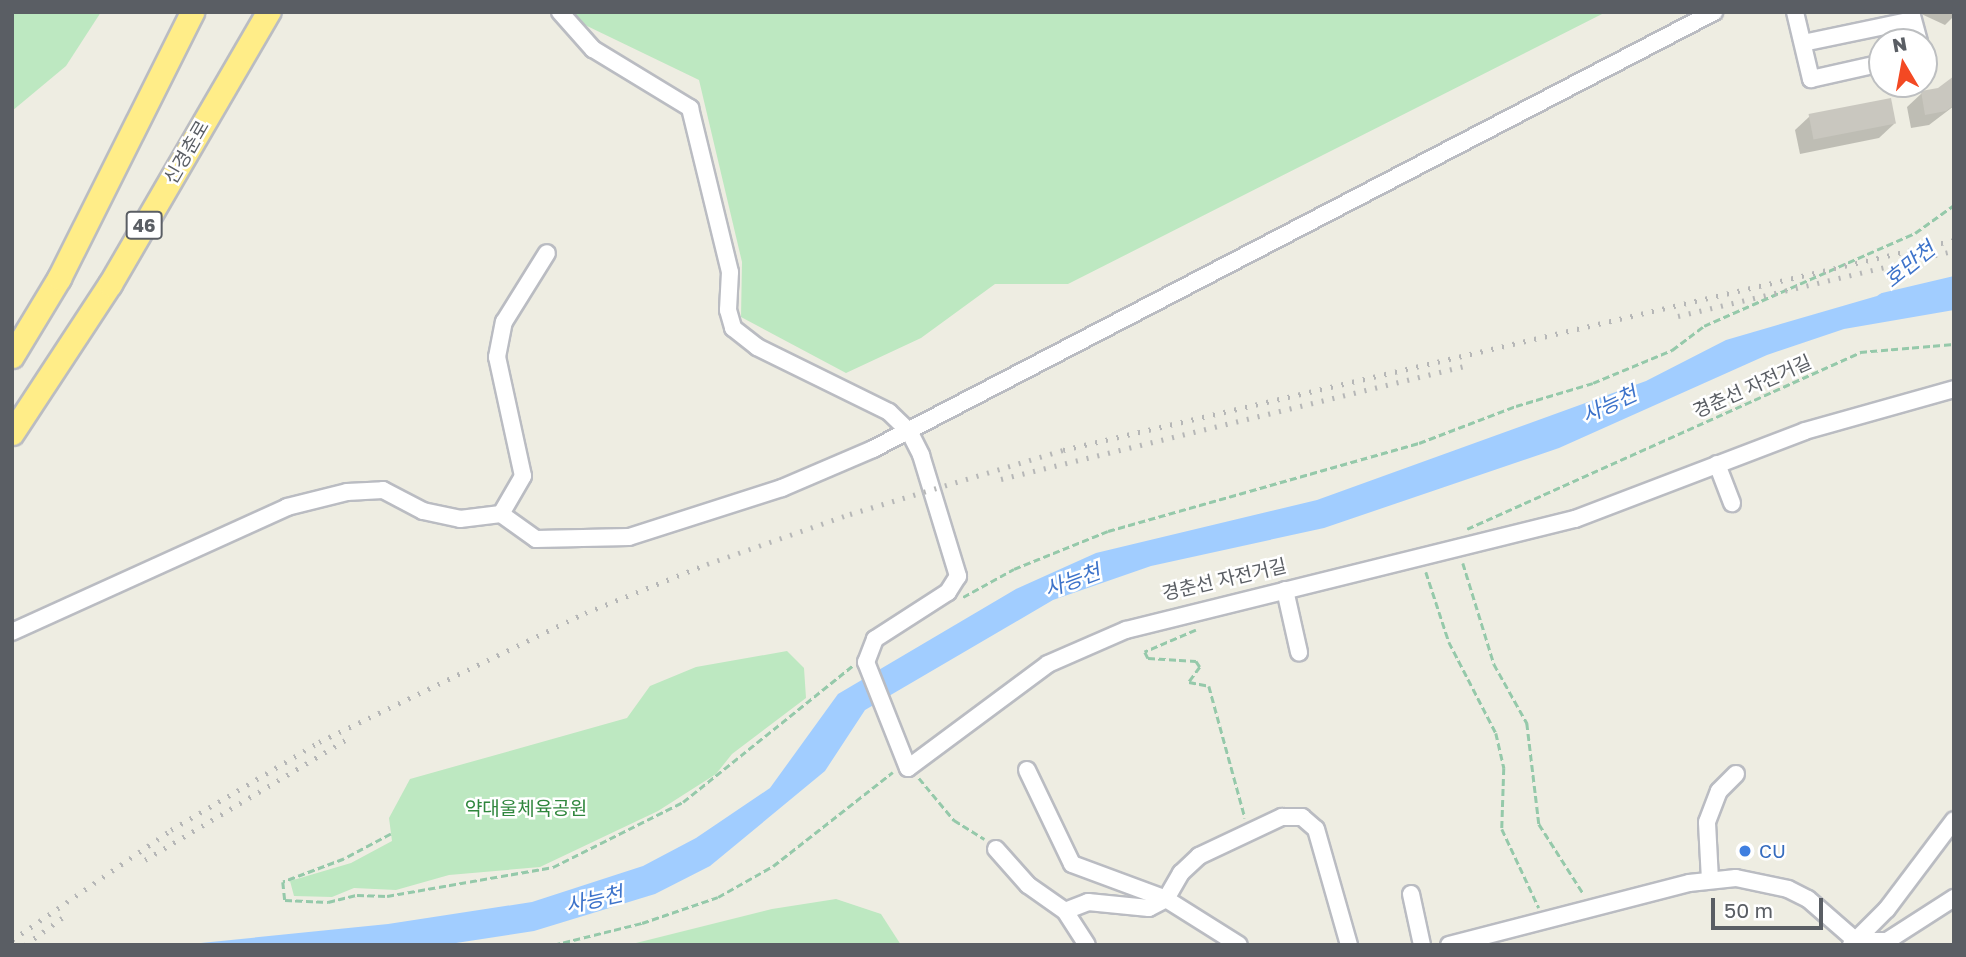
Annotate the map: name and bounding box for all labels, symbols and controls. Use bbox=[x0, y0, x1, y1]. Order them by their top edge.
north arrow bbox=[1868, 28, 1938, 98]
text: N bbox=[1890, 31, 1909, 56]
street label: 신경춘로 bbox=[159, 116, 213, 188]
road number: 46 bbox=[125, 210, 163, 240]
water label: 호만천 bbox=[1879, 236, 1939, 292]
street label: 경춘선 자전거길 bbox=[1689, 350, 1815, 422]
water label: 사능천 bbox=[1577, 380, 1641, 428]
street label: 경춘선 자전거길 bbox=[1160, 554, 1288, 604]
water label: 사능천 bbox=[1040, 558, 1104, 602]
park label: 약대울체육공원 bbox=[465, 797, 587, 819]
place label: CU bbox=[1759, 840, 1786, 862]
marker: CU bbox=[1737, 843, 1753, 859]
water label: 사능천 bbox=[563, 880, 625, 918]
scale bar bbox=[1714, 884, 1826, 928]
text: 50 m bbox=[1724, 897, 1773, 923]

